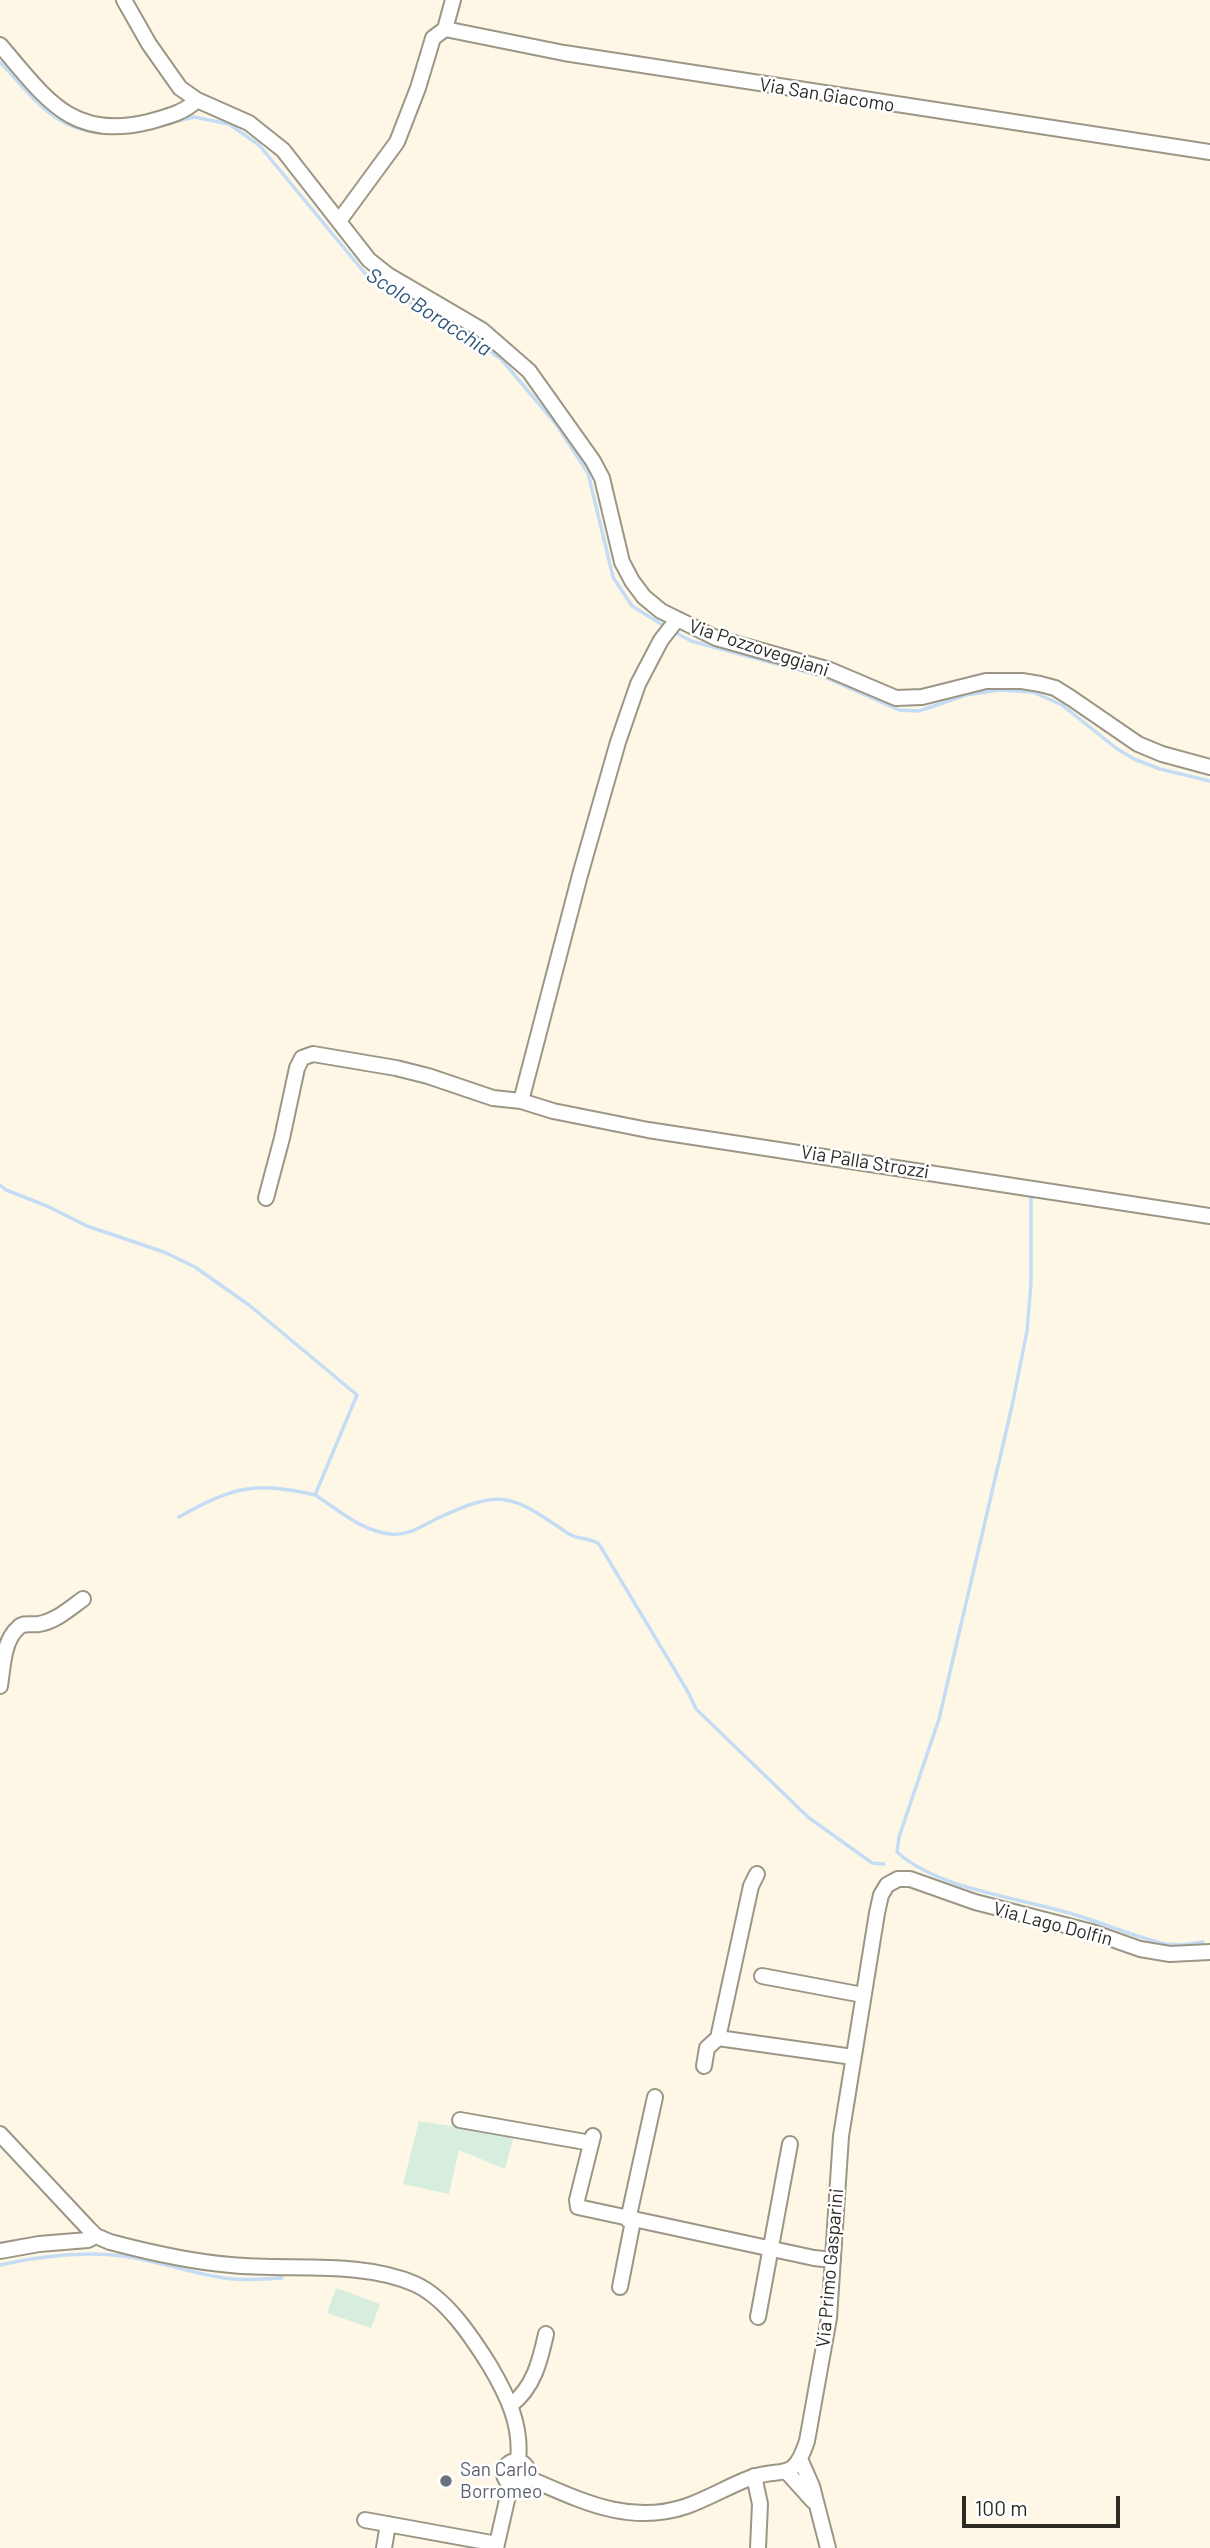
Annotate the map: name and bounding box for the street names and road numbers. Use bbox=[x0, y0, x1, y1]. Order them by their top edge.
street label: Via San Giacomo bbox=[758, 73, 896, 117]
street label: Via Pozzoveggiani bbox=[686, 615, 832, 681]
street label: Via Palla Strozzi bbox=[799, 1141, 931, 1183]
street label: Via Lago Dolfin bbox=[991, 1897, 1115, 1951]
street label: Via Primo Gasparini bbox=[812, 2187, 848, 2349]

